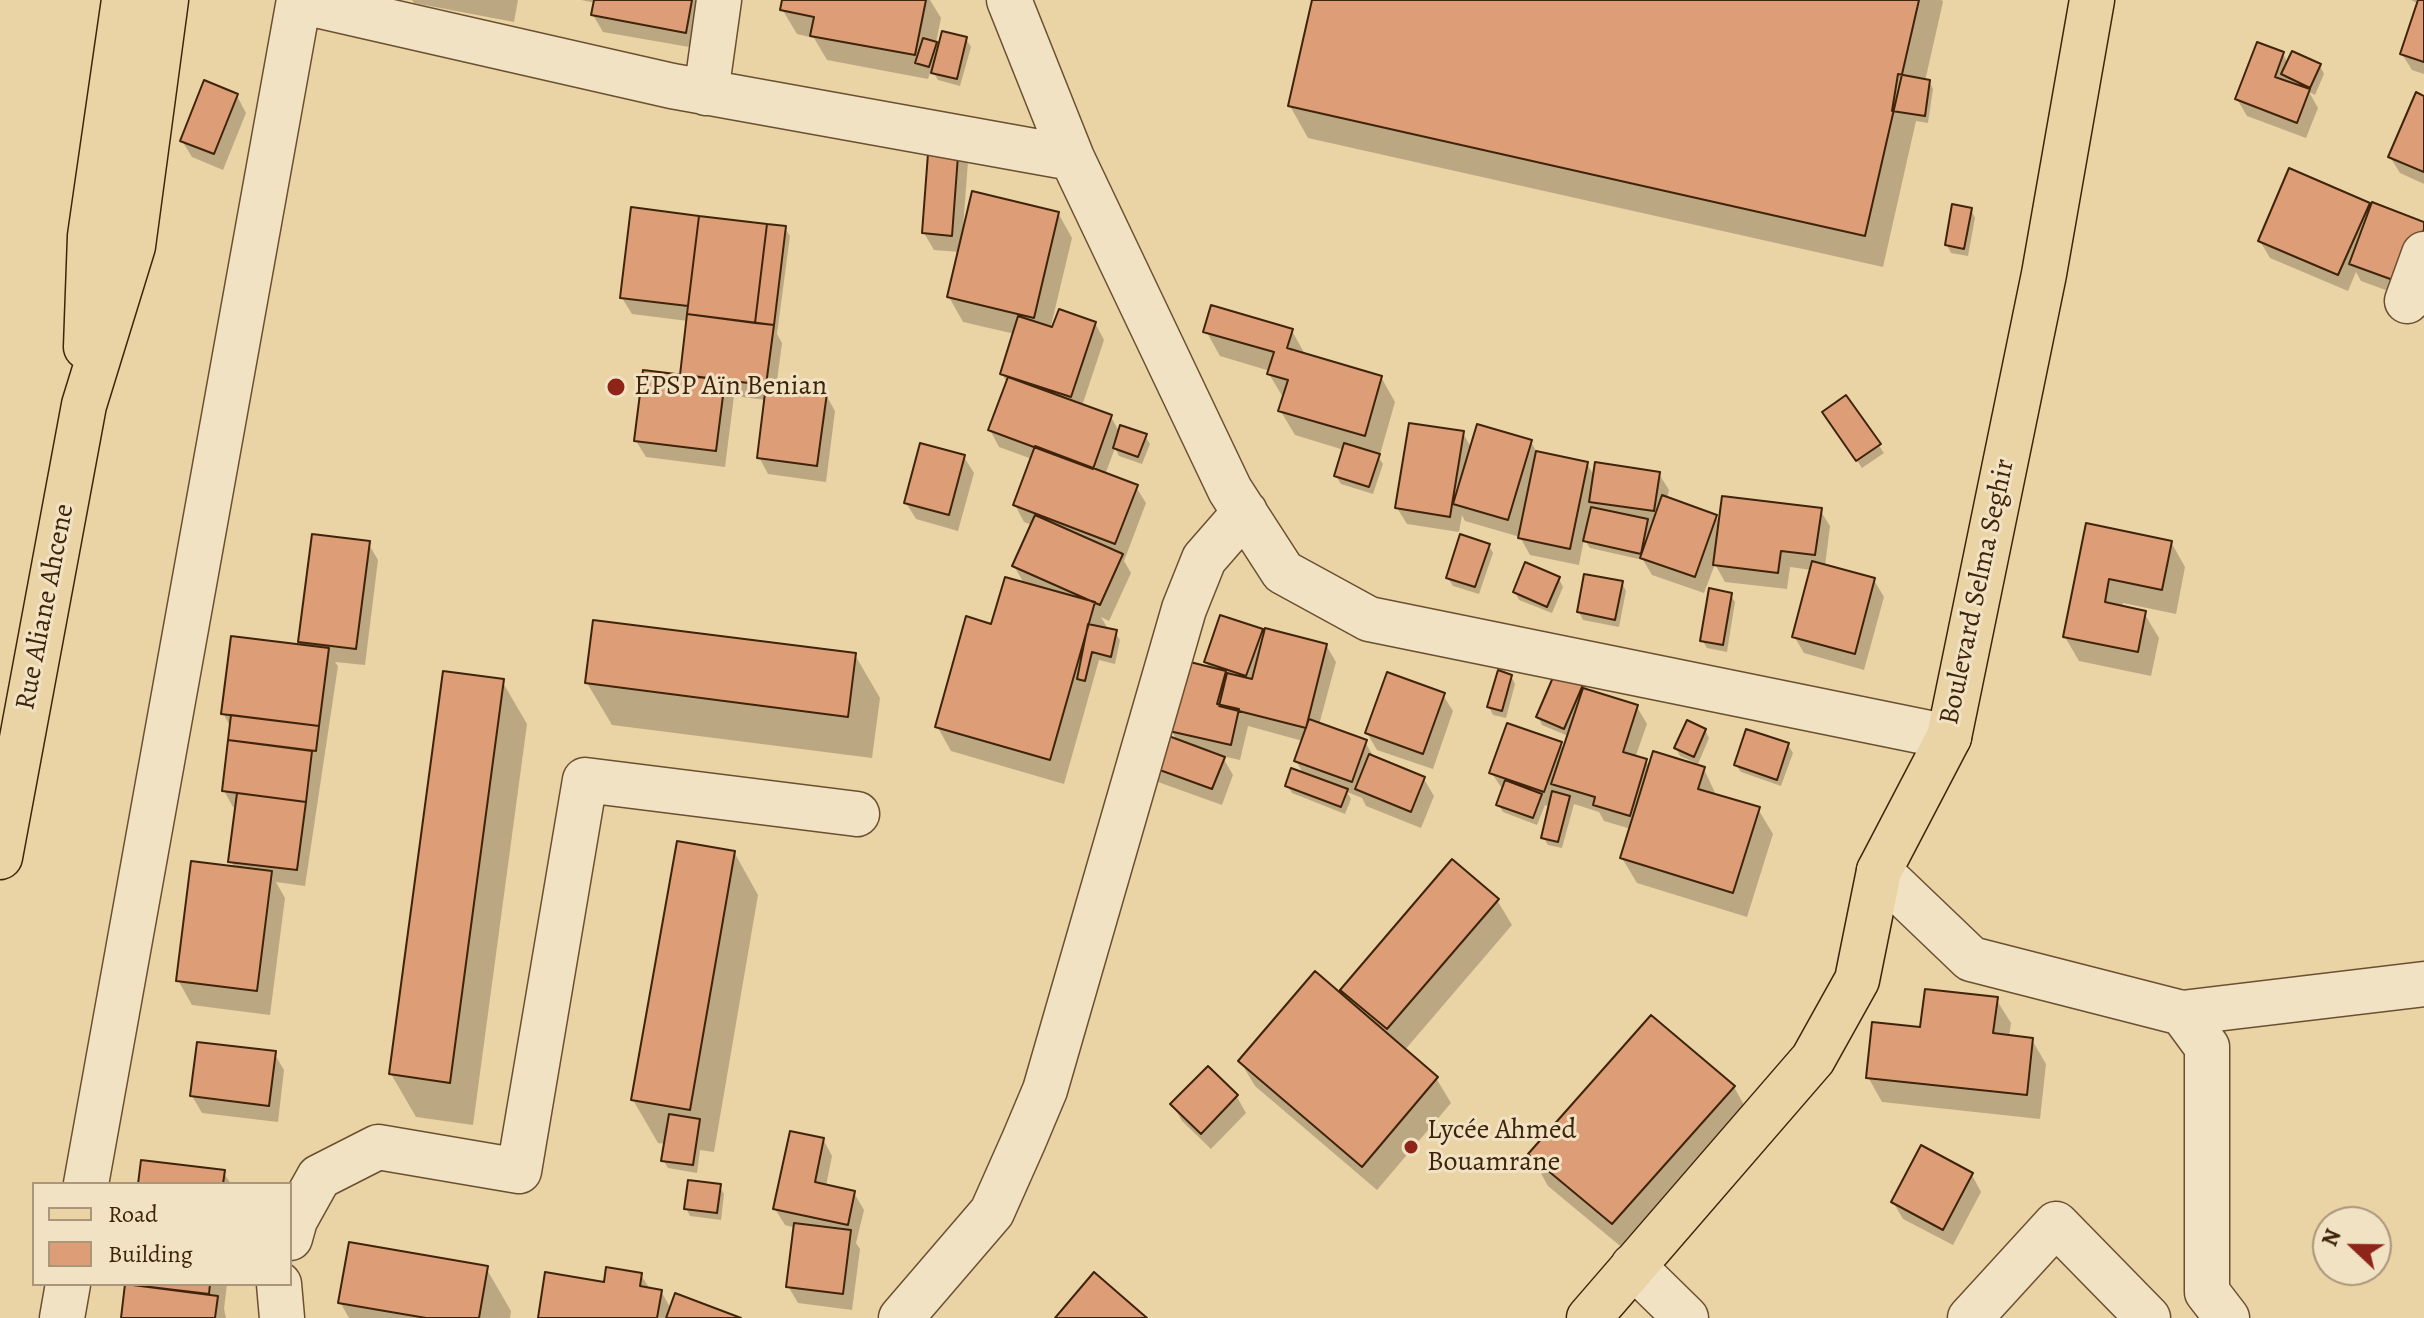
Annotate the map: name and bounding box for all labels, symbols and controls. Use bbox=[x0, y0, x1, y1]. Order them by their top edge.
place label: EPSP Aïn Benian bbox=[634, 370, 827, 404]
marker: EPSP Aïn Benian bbox=[605, 376, 627, 398]
street label: Boulevard Selma Seghir bbox=[1933, 456, 2023, 728]
street label: Rue Aliane Ahcene bbox=[10, 501, 82, 713]
place label: Lycée Ahmed Bouamrane bbox=[1427, 1114, 1577, 1180]
marker: Lycée Ahmed Bouamrane bbox=[1402, 1138, 1420, 1156]
legend bbox=[32, 1182, 292, 1286]
text: Road bbox=[108, 1198, 158, 1230]
north arrow bbox=[2312, 1206, 2392, 1286]
text: N bbox=[2315, 1225, 2349, 1251]
text: Building bbox=[108, 1238, 193, 1270]

